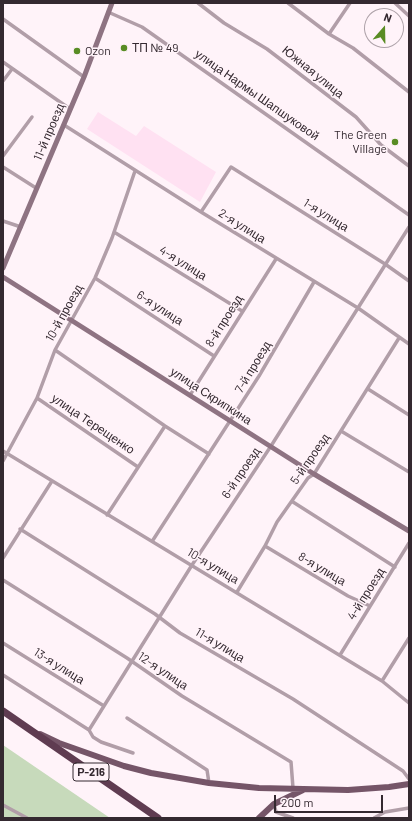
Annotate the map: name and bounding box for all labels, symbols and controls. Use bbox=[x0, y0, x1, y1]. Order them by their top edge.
north arrow bbox=[364, 8, 404, 48]
text: N bbox=[382, 10, 394, 25]
place label: ТП № 49 bbox=[132, 41, 178, 55]
marker: ТП № 49 bbox=[119, 43, 129, 53]
street label: Южная улица bbox=[279, 43, 347, 101]
place label: Ozon bbox=[85, 44, 111, 58]
marker: Ozon bbox=[72, 46, 82, 56]
street label: улица Нармы Шапшуковой bbox=[192, 47, 322, 143]
street label: 11-й проезд bbox=[31, 101, 67, 163]
place label: The Green Village bbox=[334, 128, 387, 156]
marker: The Green Village bbox=[390, 137, 400, 147]
street label: 1-я улица bbox=[301, 195, 351, 235]
street label: 2-я улица bbox=[216, 206, 268, 246]
street label: 4-я улица bbox=[157, 243, 209, 283]
street label: 10-й проезд bbox=[42, 282, 86, 344]
street label: 6-я улица bbox=[134, 288, 186, 328]
street label: 8-й проезд bbox=[202, 292, 246, 350]
street label: 7-й проезд bbox=[232, 338, 274, 396]
street label: улица Скрипкина bbox=[167, 364, 255, 428]
street label: улица Терещенко bbox=[49, 391, 137, 457]
street label: 5-й проезд bbox=[287, 431, 333, 487]
street label: 6-й проезд bbox=[219, 445, 263, 501]
street label: 10-я улица bbox=[185, 545, 241, 587]
street label: 8-я улица bbox=[296, 549, 348, 589]
street label: 4-й проезд bbox=[344, 565, 388, 623]
street label: 11-я улица bbox=[193, 625, 247, 665]
street label: 13-я улица bbox=[31, 645, 87, 687]
street label: 12-я улица bbox=[135, 649, 191, 693]
road number: Р-216 bbox=[73, 763, 109, 781]
scale bar bbox=[276, 787, 385, 813]
text: 200 m bbox=[281, 795, 313, 809]

